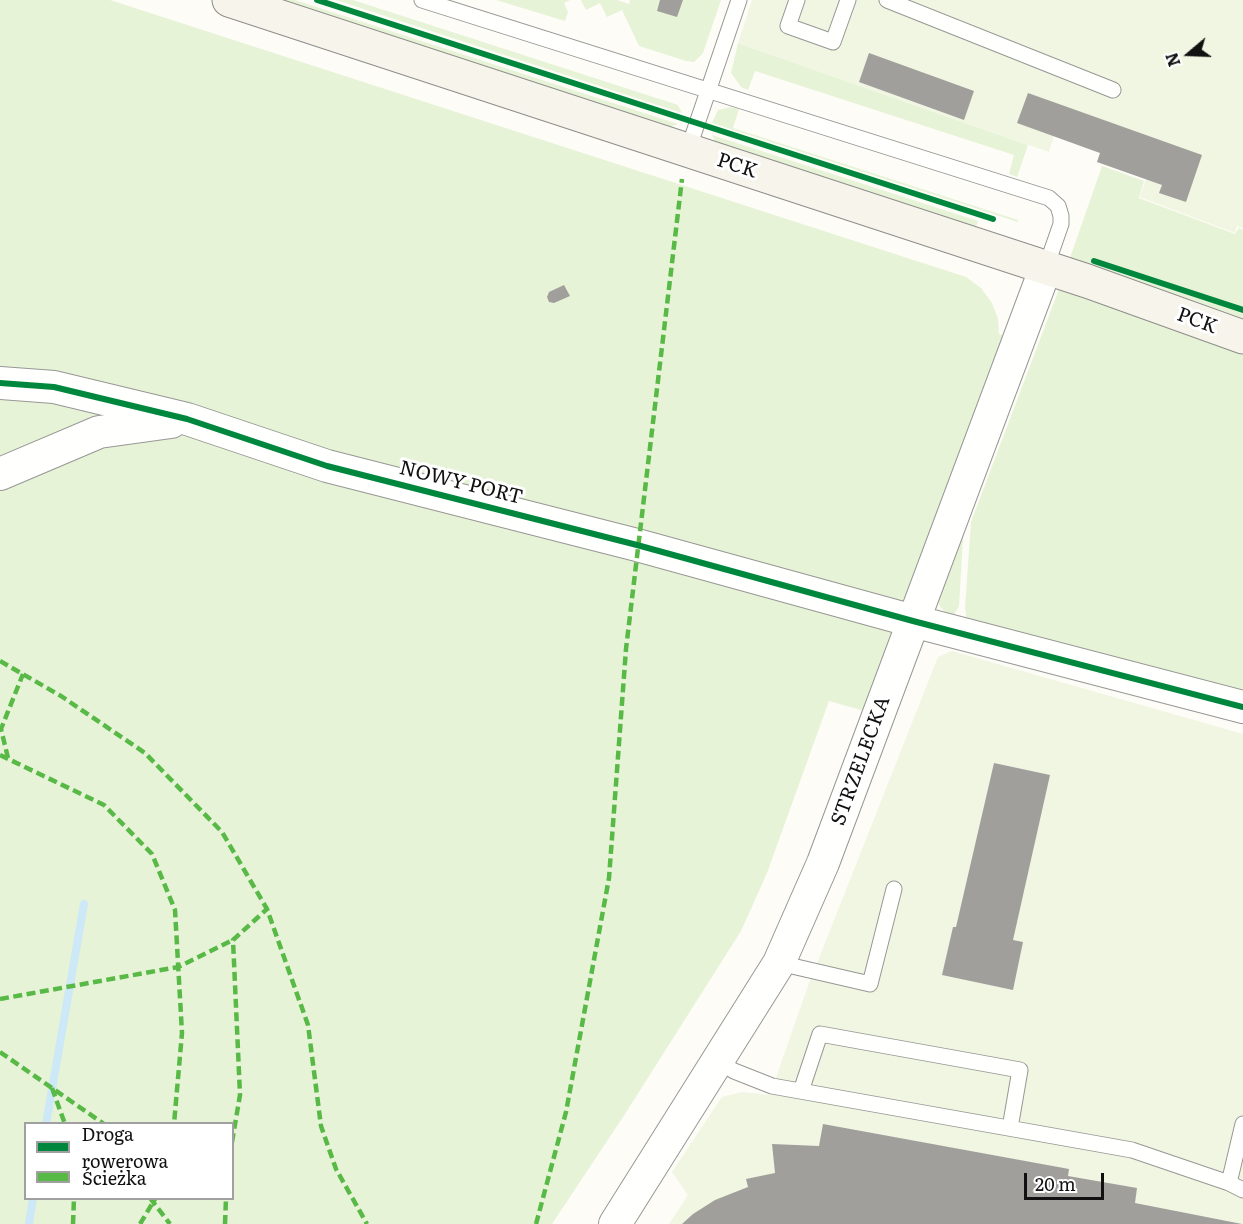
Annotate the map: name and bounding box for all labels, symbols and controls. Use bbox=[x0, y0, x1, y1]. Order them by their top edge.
north arrow bbox=[1159, 24, 1219, 84]
text: N bbox=[1158, 50, 1186, 70]
street label: PCK bbox=[714, 148, 760, 184]
street label: PCK bbox=[1174, 303, 1220, 339]
street label: NOWY PORT bbox=[397, 456, 525, 510]
street label: STRZELECKA bbox=[826, 693, 896, 829]
text: Droga rowerowa bbox=[82, 1120, 168, 1174]
legend bbox=[24, 1122, 234, 1200]
scale bar bbox=[1027, 1161, 1106, 1199]
text: Ścieżka bbox=[82, 1164, 146, 1191]
text: 20 m bbox=[1035, 1170, 1076, 1197]

